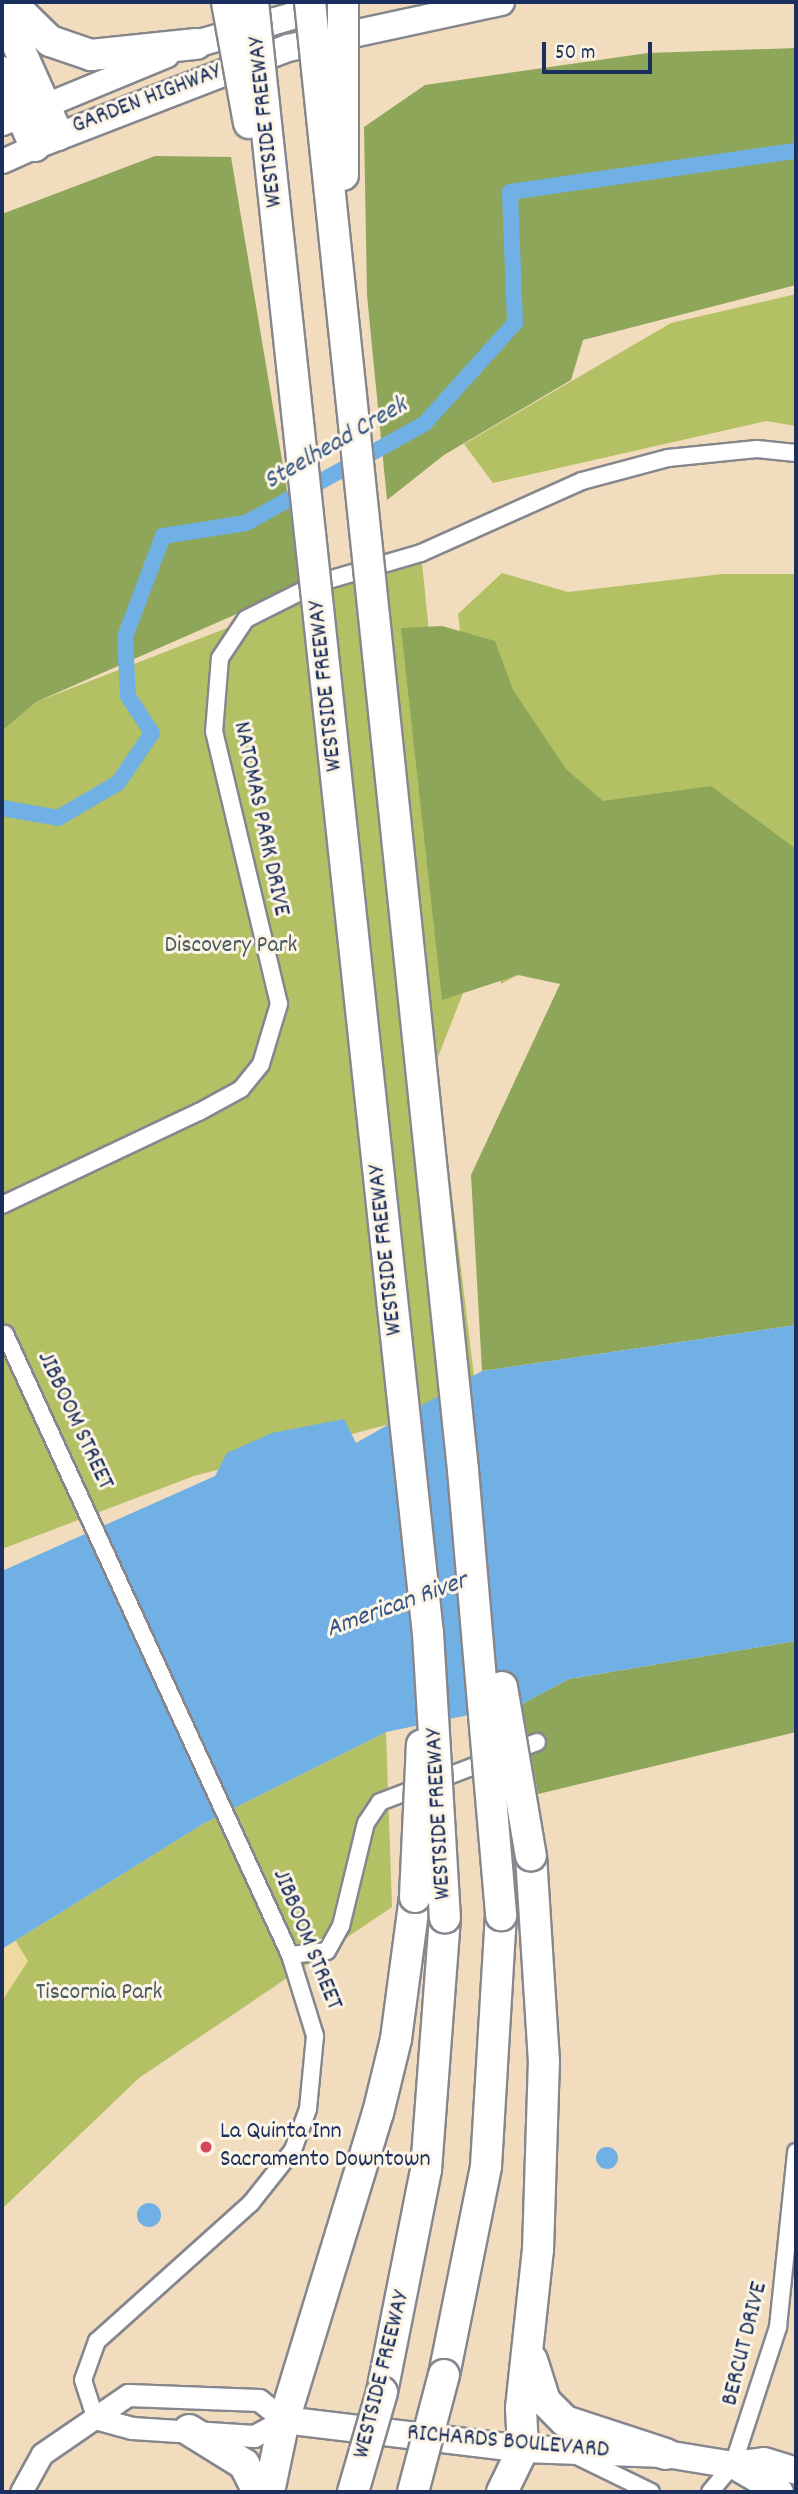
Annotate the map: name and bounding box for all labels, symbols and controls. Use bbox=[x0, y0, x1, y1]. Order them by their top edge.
scale bar bbox=[546, 28, 656, 72]
street label: WESTSIDE FREEWAY bbox=[244, 35, 290, 209]
text: 50 m bbox=[555, 39, 595, 69]
street label: GARDEN HIGHWAY bbox=[68, 58, 226, 142]
water label: Steelhead Creek bbox=[259, 391, 413, 497]
street label: WESTSIDE FREEWAY bbox=[304, 599, 350, 773]
street label: NATOMAS PARK DRIVE bbox=[225, 719, 295, 919]
park label: Discovery Park bbox=[165, 933, 297, 961]
street label: WESTSIDE FREEWAY bbox=[364, 1163, 410, 1337]
street label: JIBBOOM STREET bbox=[29, 1347, 119, 1495]
water label: American River bbox=[322, 1566, 472, 1646]
street label: WESTSIDE FREEWAY bbox=[421, 1728, 459, 1900]
street label: JIBBOOM STREET bbox=[265, 1865, 347, 2015]
park label: Tiscornia Park bbox=[36, 1980, 162, 2008]
place label: La Quinta Inn Sacramento Downtown bbox=[220, 2119, 431, 2175]
marker: La Quinta Inn Sacramento Downtown bbox=[198, 2139, 214, 2155]
street label: BERCUT DRIVE bbox=[717, 2279, 775, 2409]
street label: WESTSIDE FREEWAY bbox=[348, 2288, 418, 2462]
street label: RICHARDS BOULEVARD bbox=[406, 2420, 610, 2466]

